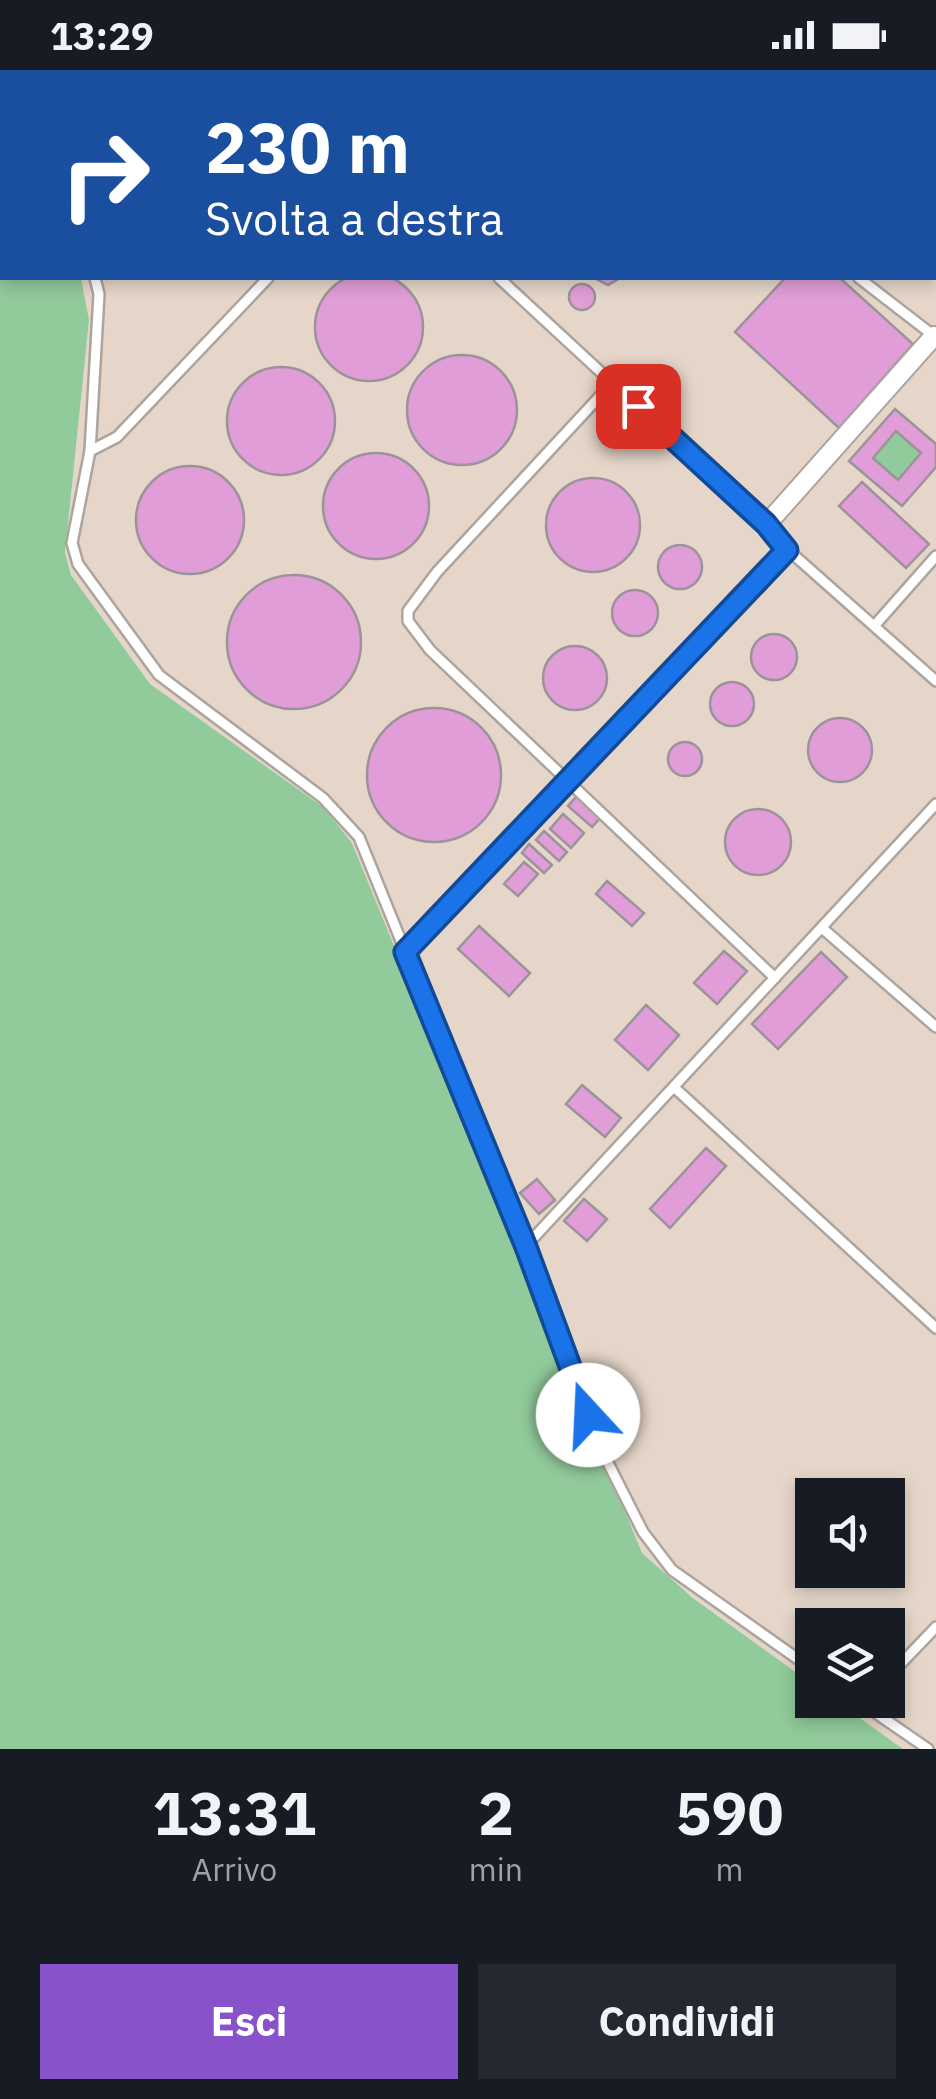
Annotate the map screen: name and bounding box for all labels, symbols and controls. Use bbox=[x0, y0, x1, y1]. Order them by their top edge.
text: 13:29 bbox=[50, 11, 154, 60]
text: 230 m bbox=[205, 101, 410, 192]
icon: right bbox=[40, 110, 170, 240]
text: Svolta a destra bbox=[205, 189, 504, 247]
pin bbox=[596, 364, 681, 449]
icon: arrive bbox=[611, 379, 666, 434]
position arrow bbox=[536, 1363, 640, 1467]
map controls bbox=[795, 1478, 905, 1718]
button: sound bbox=[795, 1478, 905, 1588]
button: layers bbox=[795, 1608, 905, 1718]
text: 13:31 bbox=[153, 1773, 316, 1852]
text: 2 bbox=[478, 1773, 514, 1852]
text: 590 bbox=[675, 1773, 783, 1852]
text: Arrivo bbox=[192, 1848, 277, 1890]
text: min bbox=[469, 1848, 523, 1890]
text: m bbox=[716, 1848, 743, 1890]
button: Esci bbox=[40, 1964, 458, 2079]
button: Condividi bbox=[478, 1964, 896, 2079]

